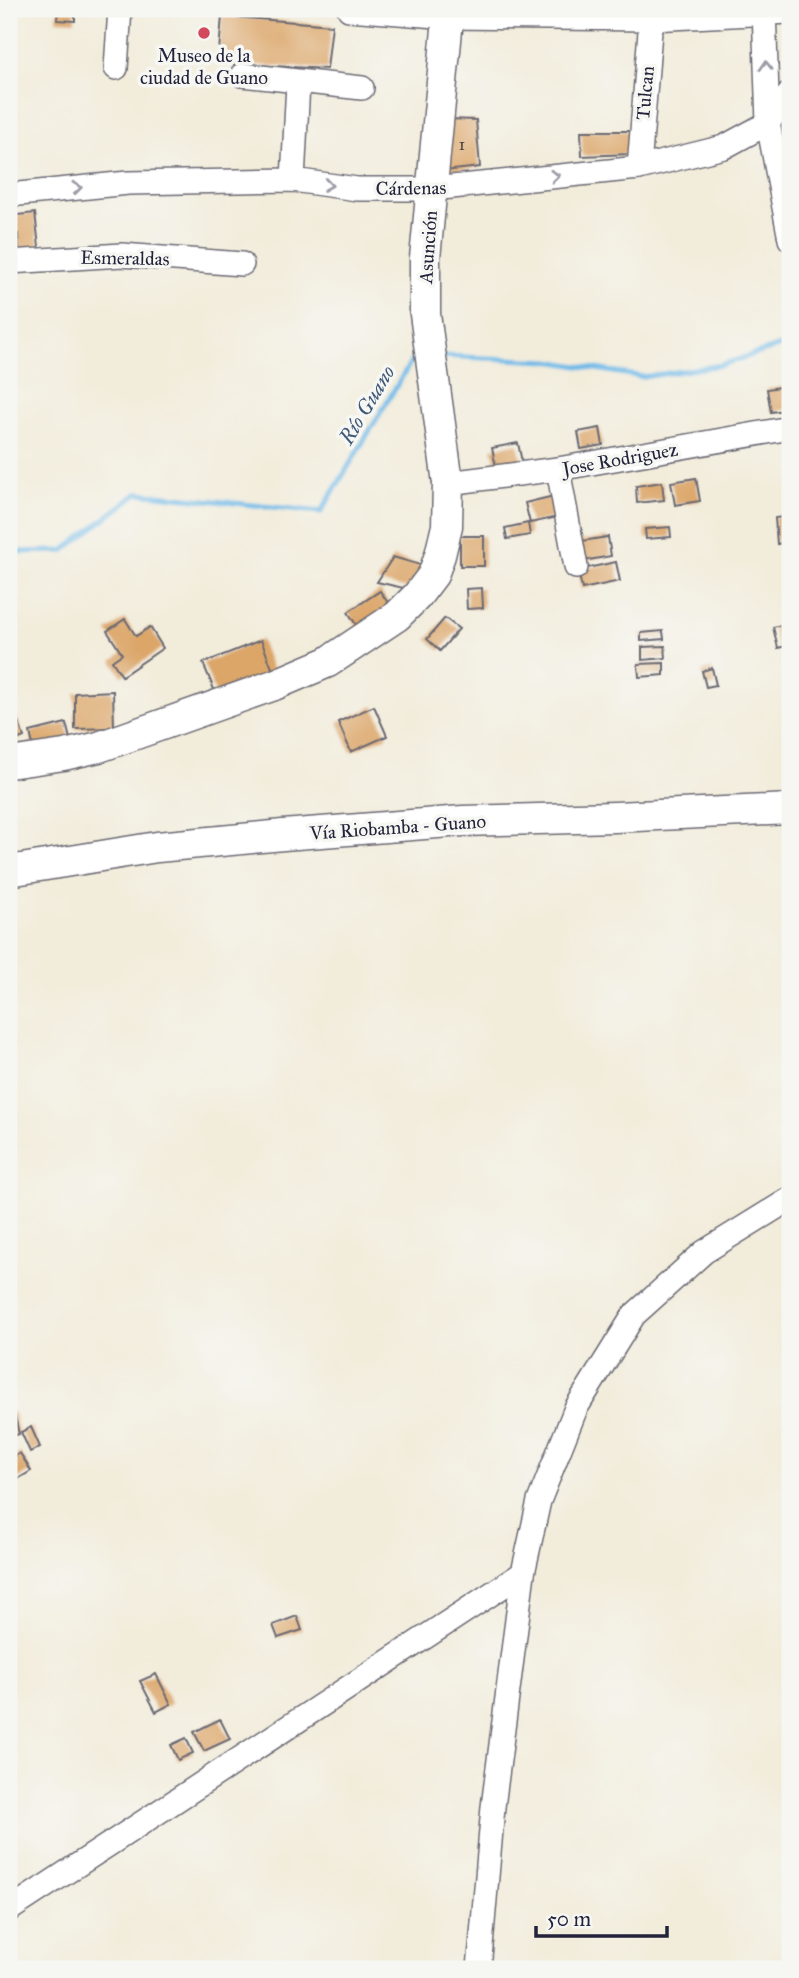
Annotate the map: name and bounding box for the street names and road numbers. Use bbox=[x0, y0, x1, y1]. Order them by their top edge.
street label: Tulcan bbox=[631, 65, 659, 121]
street label: Cárdenas bbox=[375, 176, 447, 200]
street label: Asunción bbox=[414, 210, 442, 285]
street label: Esmeraldas bbox=[80, 246, 170, 270]
street label: Jose Rodriguez bbox=[559, 438, 680, 482]
street label: Vía Riobamba - Guano bbox=[308, 809, 487, 845]

